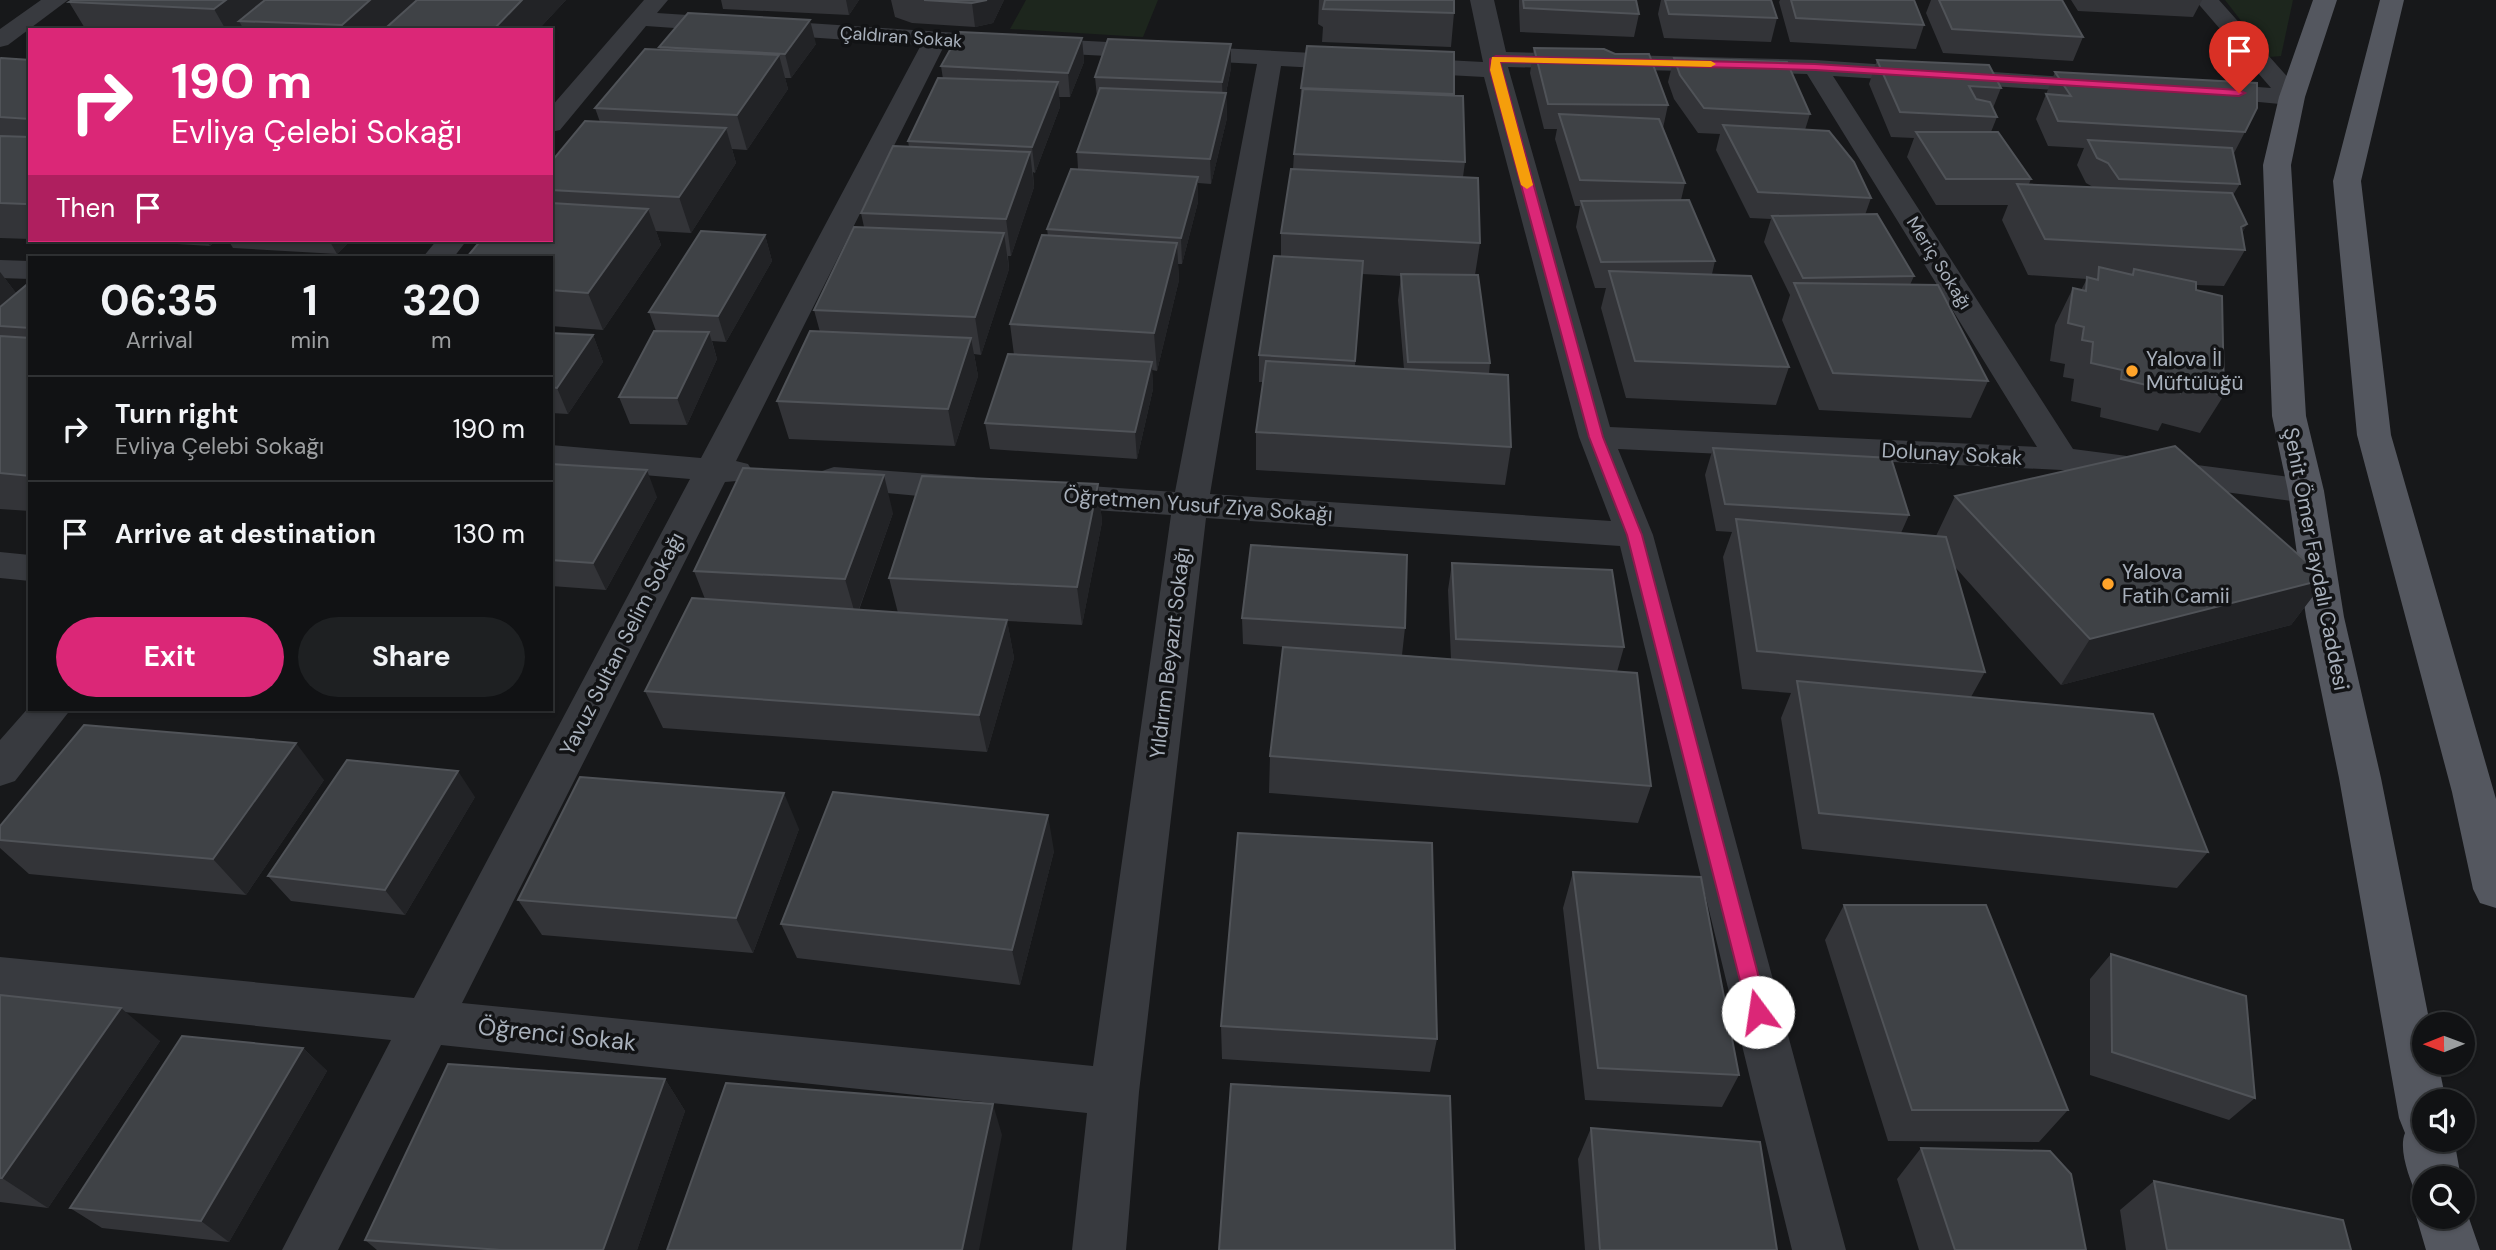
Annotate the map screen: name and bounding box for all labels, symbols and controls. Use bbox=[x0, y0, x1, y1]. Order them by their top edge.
street label: Çaldıran Sokak bbox=[839, 21, 963, 53]
pin bbox=[2209, 21, 2269, 93]
icon: arrive bbox=[2220, 32, 2258, 70]
text: 190 m bbox=[171, 49, 312, 113]
icon: right bbox=[56, 56, 147, 147]
text: Evliya Çelebi Sokağı bbox=[171, 111, 462, 153]
icon: arrive bbox=[129, 189, 167, 227]
text: Then bbox=[56, 191, 115, 225]
street label: Meriç Sokağı bbox=[1901, 212, 1977, 314]
text: 06:35 bbox=[100, 273, 218, 328]
text: 1 bbox=[303, 273, 318, 328]
text: 320 bbox=[402, 273, 481, 328]
text: Arrival bbox=[126, 325, 193, 355]
text: min bbox=[291, 325, 330, 355]
text: m bbox=[431, 325, 452, 355]
place label: Yalova İl Müftülüğü bbox=[2146, 345, 2244, 397]
marker: Yalova İl Müftülüğü bbox=[2124, 363, 2140, 379]
text: Turn right bbox=[115, 397, 239, 431]
icon: right bbox=[56, 410, 94, 448]
text: 190 m bbox=[453, 412, 525, 446]
street label: Şehit Ömer Faydalı Caddesi bbox=[2277, 425, 2355, 693]
text: Evliya Çelebi Sokağı bbox=[115, 431, 324, 461]
street label: Dolunay Sokak bbox=[1881, 436, 2024, 472]
street label: Öğretmen Yusuf Ziya Sokağı bbox=[1062, 482, 1334, 528]
icon: arrive bbox=[56, 515, 94, 553]
text: Arrive at destination bbox=[115, 517, 376, 551]
text: 130 m bbox=[454, 517, 525, 551]
street label: Yavuz Sultan Selim Sokağı bbox=[553, 527, 691, 761]
street label: Yıldırım Beyazıt Sokağı bbox=[1143, 546, 1197, 760]
place label: Yalova Fatih Camii bbox=[2122, 558, 2230, 610]
marker: Yalova Fatih Camii bbox=[2100, 576, 2116, 592]
button: Exit bbox=[56, 617, 284, 697]
button: Share bbox=[298, 617, 525, 697]
position arrow bbox=[1721, 975, 1795, 1049]
street label: Öğrenci Sokak bbox=[476, 1010, 638, 1058]
north arrow bbox=[2412, 1012, 2474, 1074]
map controls bbox=[2412, 1012, 2475, 1229]
button: sound bbox=[2412, 1089, 2475, 1152]
button: search bbox=[2412, 1166, 2475, 1229]

